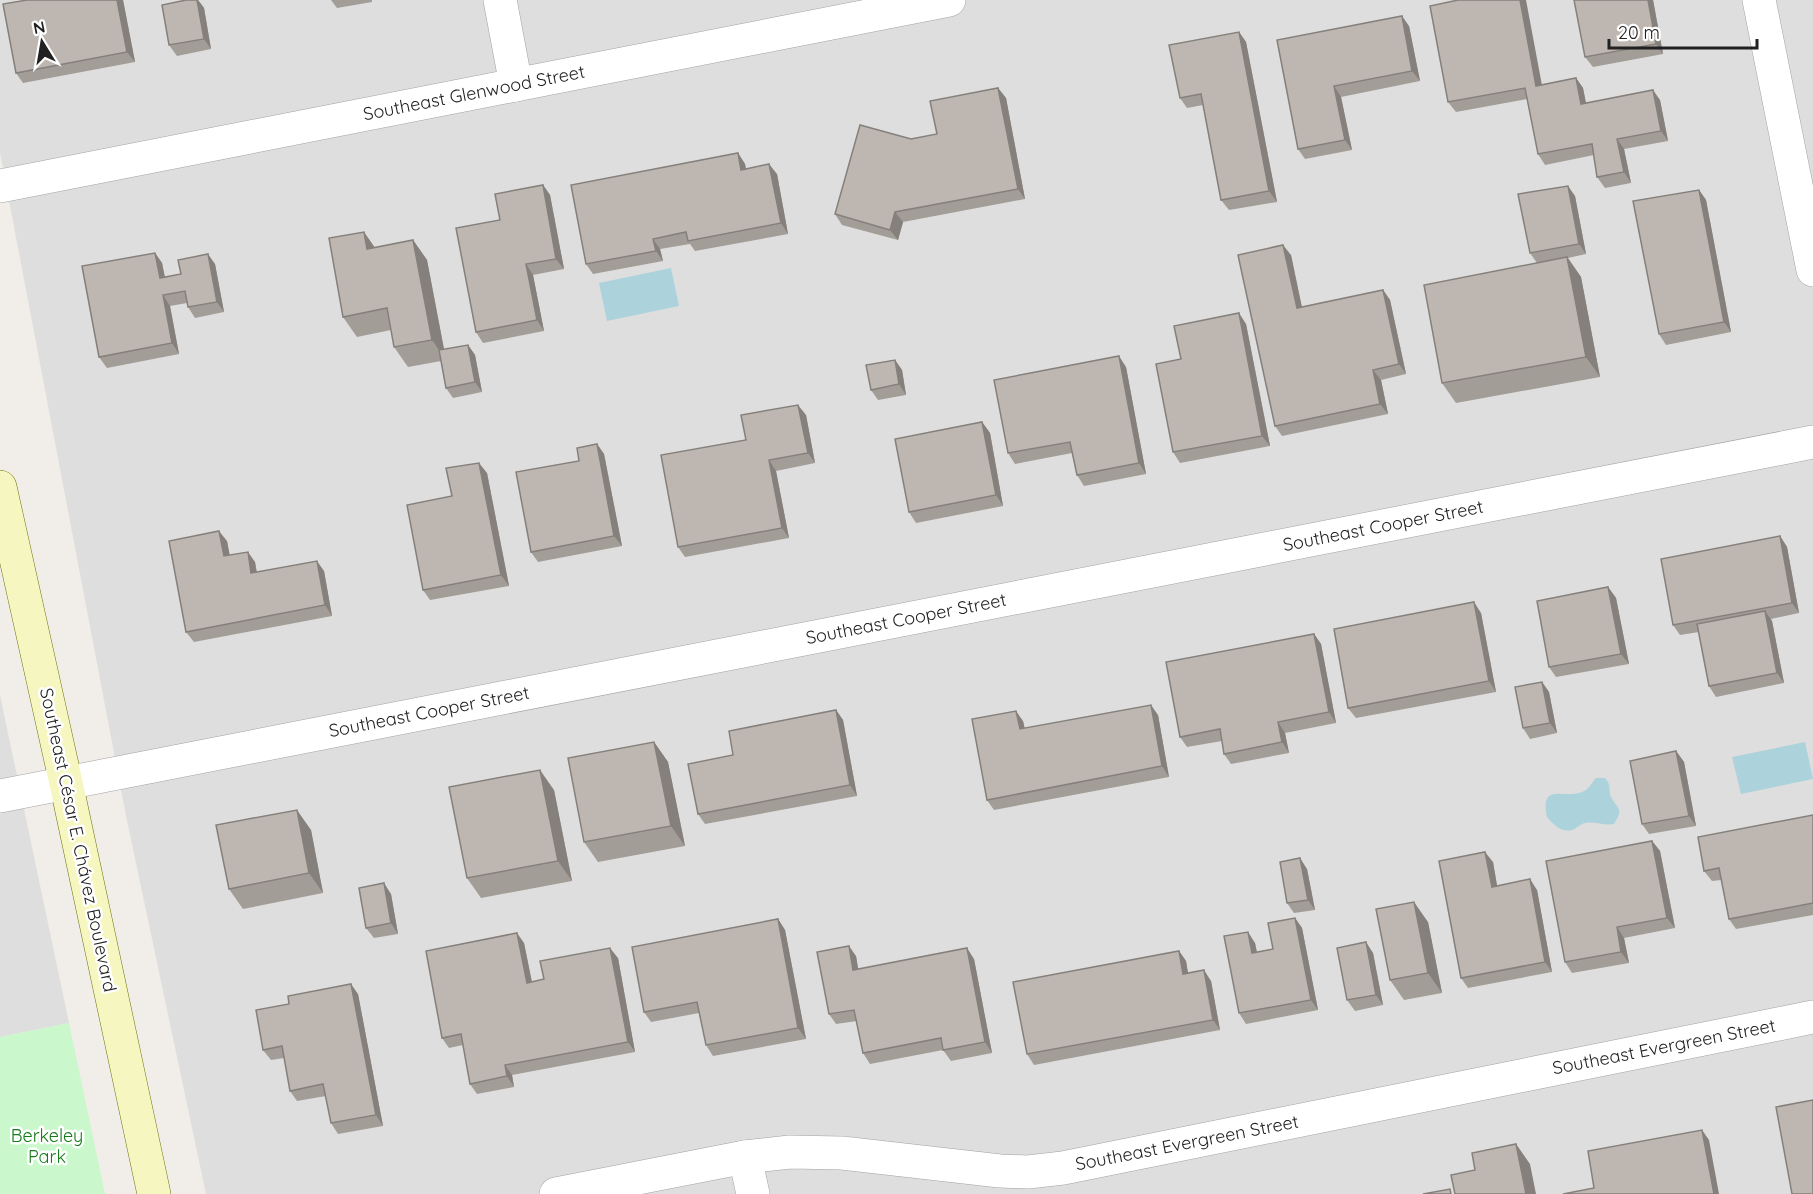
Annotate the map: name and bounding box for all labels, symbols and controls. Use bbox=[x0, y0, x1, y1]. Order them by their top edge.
north arrow bbox=[12, 12, 72, 72]
scale bar bbox=[1609, 12, 1758, 50]
text: N bbox=[31, 16, 47, 38]
text: 20 m bbox=[1618, 21, 1660, 44]
street label: Southeast Glenwood Street bbox=[361, 60, 587, 125]
street label: Southeast Cooper Street bbox=[1281, 495, 1485, 556]
street label: Southeast Cooper Street bbox=[804, 588, 1008, 649]
street label: Southeast Cooper Street bbox=[327, 681, 531, 742]
street label: Southeast César E. Chávez Boulevard bbox=[35, 686, 122, 994]
street label: Southeast Evergreen Street bbox=[1550, 1014, 1778, 1079]
street label: Southeast Evergreen Street bbox=[1073, 1110, 1301, 1175]
park label: Berkeley Park bbox=[11, 1124, 83, 1168]

